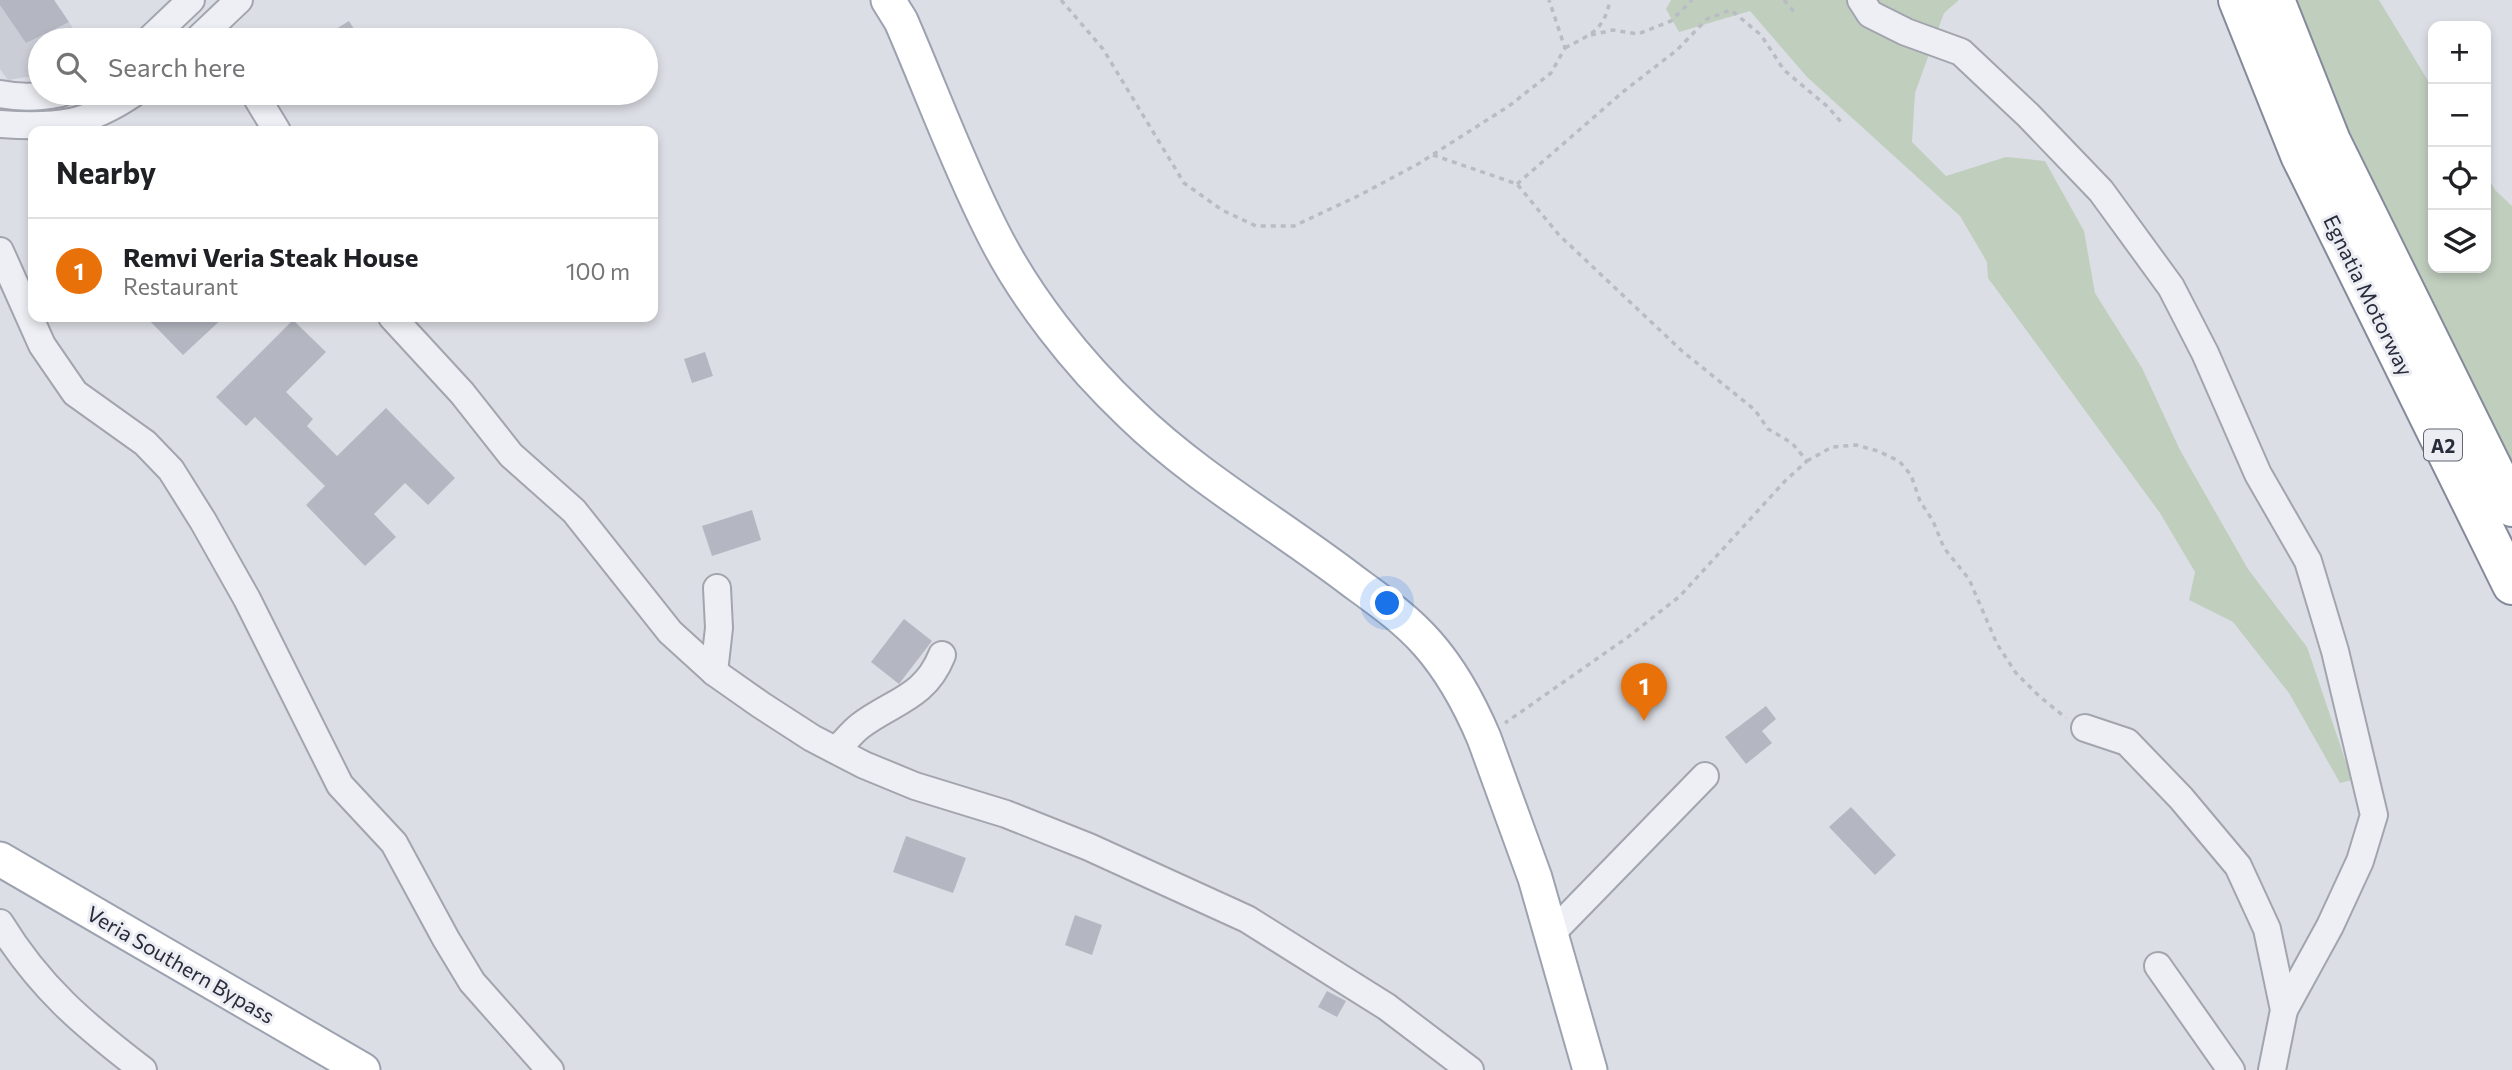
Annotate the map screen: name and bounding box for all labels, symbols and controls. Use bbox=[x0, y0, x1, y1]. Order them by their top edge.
map controls bbox=[2428, 21, 2491, 273]
button: + bbox=[2428, 21, 2491, 84]
search box bbox=[28, 28, 658, 105]
icon: search bbox=[52, 48, 90, 86]
text: Search here bbox=[108, 51, 246, 82]
button: − bbox=[2428, 84, 2491, 147]
button: locate bbox=[2428, 147, 2491, 210]
text: Nearby bbox=[56, 153, 156, 190]
street label: Egnatia Motorway bbox=[2319, 210, 2419, 380]
button: layers bbox=[2428, 210, 2491, 273]
text: Remvi Veria Steak House bbox=[123, 241, 419, 272]
text: 1 bbox=[74, 257, 84, 285]
text: 100 m bbox=[566, 257, 630, 285]
text: Restaurant bbox=[123, 272, 238, 300]
road number: Α2 bbox=[2424, 430, 2462, 460]
your location bbox=[1370, 586, 1404, 620]
pin: 1 bbox=[1621, 663, 1667, 721]
street label: Veria Southern Bypass bbox=[83, 900, 279, 1028]

